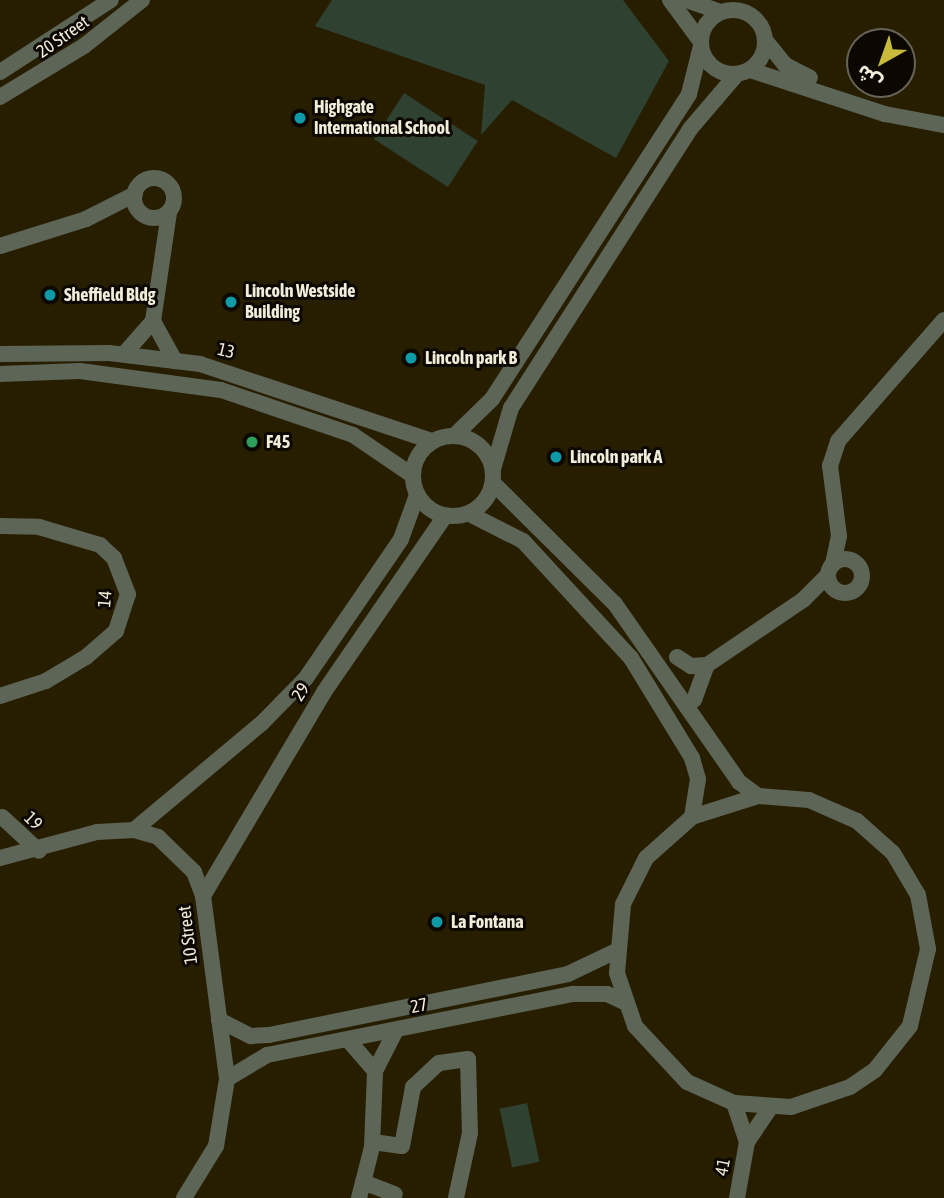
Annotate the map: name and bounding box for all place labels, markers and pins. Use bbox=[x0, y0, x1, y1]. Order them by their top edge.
place label: Highgate International School bbox=[314, 97, 450, 140]
marker: Highgate International School bbox=[292, 110, 308, 126]
place label: Lincoln Westside Building bbox=[245, 281, 355, 324]
place label: Sheffield Bldg bbox=[64, 284, 156, 306]
marker: Sheffield Bldg bbox=[42, 287, 58, 303]
marker: Lincoln Westside Building bbox=[223, 294, 239, 310]
place label: Lincoln park B bbox=[425, 347, 517, 369]
marker: Lincoln park B bbox=[403, 350, 419, 366]
place label: F45 bbox=[266, 431, 290, 453]
marker: F45 bbox=[244, 434, 260, 450]
place label: Lincoln park A bbox=[570, 446, 662, 468]
marker: Lincoln park A bbox=[548, 449, 564, 465]
place label: La Fontana bbox=[451, 911, 524, 933]
marker: La Fontana bbox=[429, 914, 445, 930]

